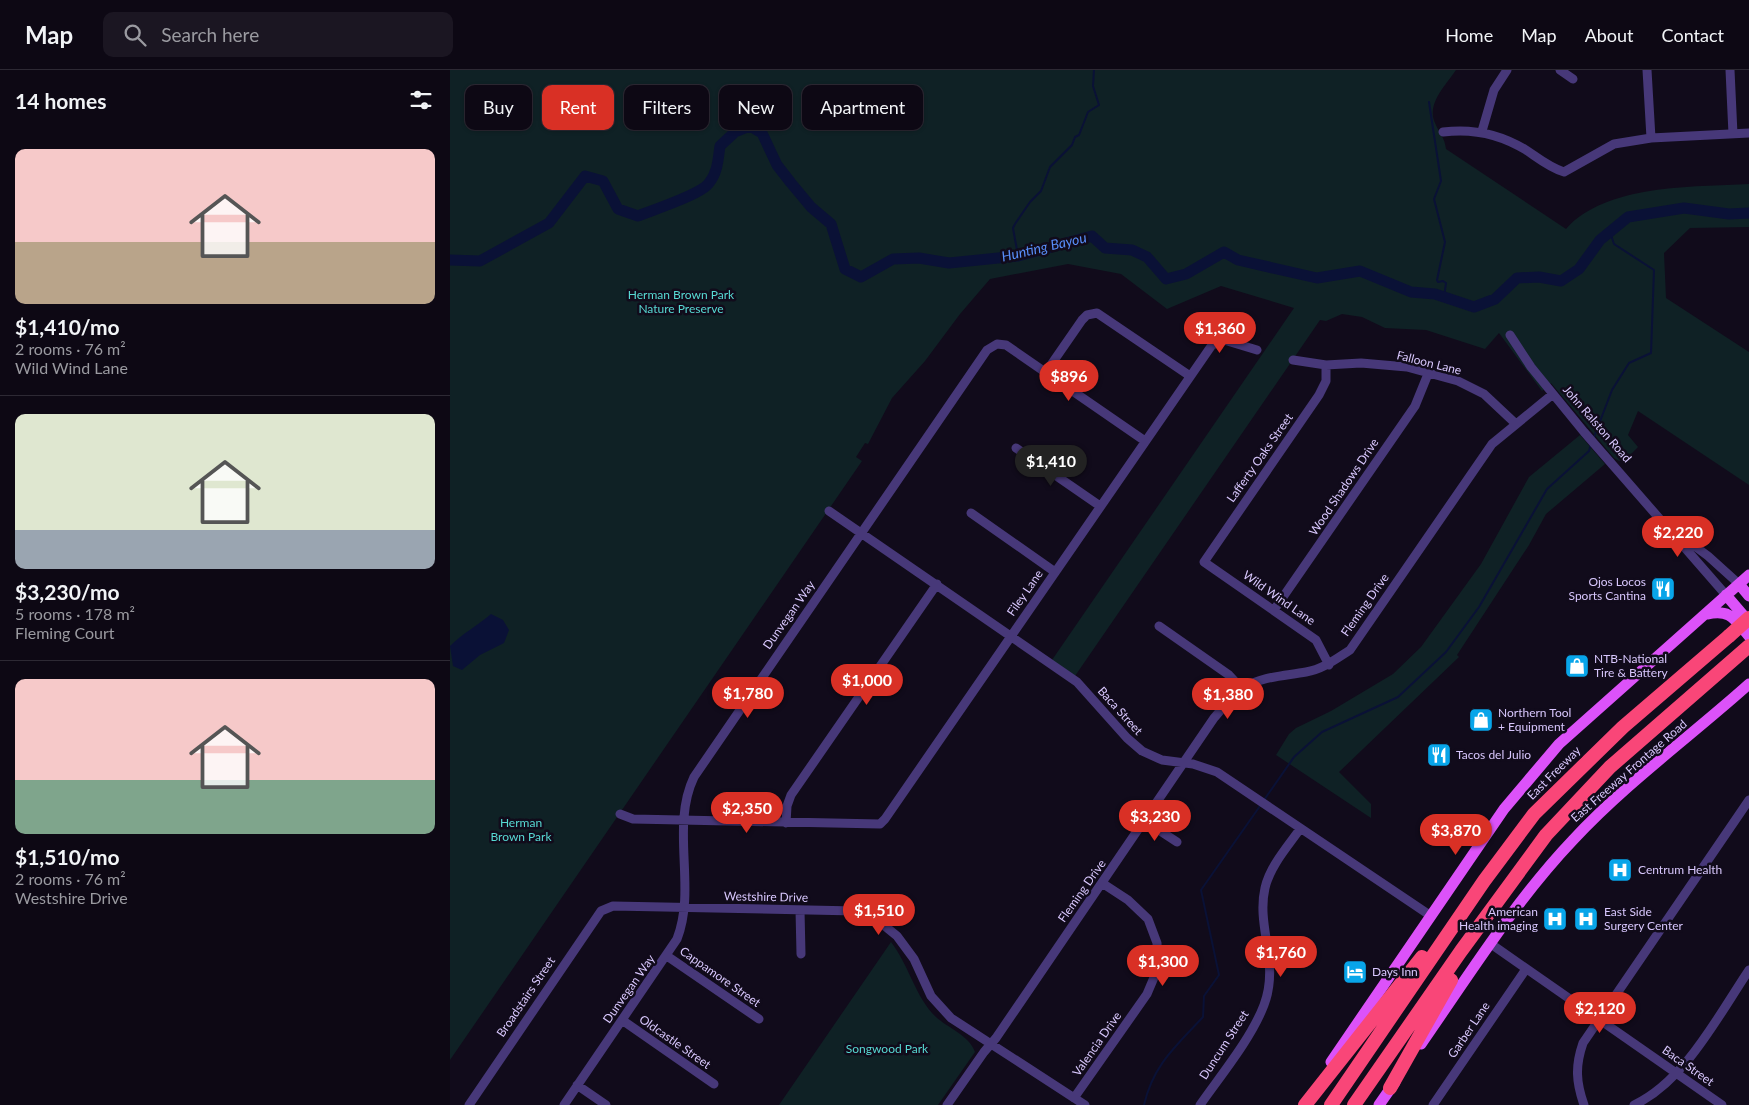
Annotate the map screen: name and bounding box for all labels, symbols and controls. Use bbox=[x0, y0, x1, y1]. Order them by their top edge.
search box bbox=[103, 12, 453, 57]
text: Map bbox=[25, 20, 73, 49]
icon: search bbox=[121, 21, 149, 49]
text: Search here bbox=[161, 23, 259, 46]
text: Home bbox=[1445, 24, 1493, 46]
text: Map bbox=[1521, 24, 1557, 46]
text: About bbox=[1585, 24, 1634, 46]
text: Contact bbox=[1662, 24, 1724, 46]
chip: Buy bbox=[465, 85, 532, 130]
chip: Rent bbox=[542, 85, 614, 130]
chip: Filters bbox=[624, 85, 709, 130]
chip: New bbox=[719, 85, 792, 130]
chip: Apartment bbox=[802, 85, 923, 130]
icon: filters bbox=[407, 86, 435, 114]
text: 14 homes bbox=[15, 88, 106, 113]
icon: home bbox=[180, 181, 270, 271]
water label: Hunting Bayou bbox=[1000, 228, 1088, 265]
park label: Herman Brown Park Nature Preserve bbox=[628, 287, 735, 316]
pin: $1,360 bbox=[1179, 312, 1261, 354]
text: $1,410/mo bbox=[15, 314, 120, 339]
text: $1,360 bbox=[1195, 318, 1245, 337]
text: 2 rooms · 76 m² bbox=[15, 339, 126, 358]
street label: Falloon Lane bbox=[1395, 347, 1463, 378]
text: Wild Wind Lane bbox=[15, 358, 128, 377]
pin: $896 bbox=[1039, 360, 1099, 402]
text: $896 bbox=[1050, 366, 1088, 385]
street label: John Ralston Road bbox=[1560, 382, 1635, 465]
street label: Lafferty Oaks Street bbox=[1223, 410, 1296, 505]
street label: Wood Shadows Drive bbox=[1306, 435, 1382, 538]
pin: $1,410 bbox=[1010, 444, 1092, 487]
icon: home bbox=[180, 447, 270, 537]
text: $1,410 bbox=[1026, 451, 1076, 470]
pin: $2,220 bbox=[1637, 516, 1719, 558]
text: $2,220 bbox=[1653, 522, 1703, 541]
street label: Filey Lane bbox=[1003, 567, 1046, 619]
street label: Wild Wind Lane bbox=[1240, 567, 1318, 628]
street label: Fleming Drive bbox=[1337, 570, 1392, 639]
place label: Ojos Locos Sports Cantina bbox=[1569, 574, 1646, 603]
restaurant icon: Ojos Locos Sports Cantina bbox=[1650, 576, 1676, 602]
street label: Dunvegan Way bbox=[759, 577, 818, 652]
text: $3,230/mo bbox=[15, 579, 120, 604]
text: 5 rooms · 178 m² bbox=[15, 604, 135, 623]
text: Fleming Court bbox=[15, 623, 115, 642]
place label: NTB-National Tire & Battery bbox=[1594, 651, 1668, 680]
shop icon: NTB-National Tire & Battery bbox=[1564, 653, 1590, 679]
pin: $1,000 bbox=[826, 664, 908, 706]
text: $1,000 bbox=[842, 670, 892, 689]
pin: $1,780 bbox=[707, 676, 789, 719]
pin: $1,380 bbox=[1187, 678, 1269, 720]
text: $1,780 bbox=[723, 683, 773, 702]
street label: Baca Street bbox=[1095, 683, 1146, 738]
text: $1,380 bbox=[1203, 684, 1253, 703]
place label: Northern Tool + Equipment bbox=[1498, 705, 1571, 734]
shop icon: Northern Tool + Equipment bbox=[1468, 707, 1494, 733]
icon: home bbox=[180, 712, 270, 802]
street label: East Freeway Frontage Road bbox=[1568, 716, 1690, 825]
restaurant icon: Tacos del Julio bbox=[1426, 742, 1452, 768]
street label: East Freeway bbox=[1524, 742, 1584, 803]
place label: Tacos del Julio bbox=[1456, 747, 1531, 762]
pin: $2,350 bbox=[706, 792, 788, 834]
text: $2,350 bbox=[722, 798, 772, 817]
pin: $3,230 bbox=[1114, 800, 1196, 842]
text: $3,230 bbox=[1130, 806, 1180, 825]
pin: $3,870 bbox=[1415, 814, 1497, 856]
park label: Herman Brown Park bbox=[490, 815, 552, 844]
text: $3,870 bbox=[1431, 820, 1481, 839]
text: $1,510/mo bbox=[15, 844, 120, 869]
street label: Fleming Drive bbox=[1054, 856, 1109, 925]
hospital icon: Centrum Health bbox=[1607, 857, 1633, 883]
place label: Centrum Health bbox=[1638, 862, 1722, 877]
text: 2 rooms · 76 m² bbox=[15, 869, 126, 888]
text: Westshire Drive bbox=[15, 888, 128, 907]
street label: Westshire Drive bbox=[724, 888, 808, 905]
pin: $1,510 bbox=[838, 894, 920, 936]
text: $1,510 bbox=[854, 900, 904, 919]
place label: American Health imaging bbox=[1459, 904, 1538, 933]
place label: East Side Surgery Center bbox=[1604, 904, 1684, 933]
hospital icon: American Health imaging bbox=[1542, 906, 1568, 932]
hospital icon: East Side Surgery Center bbox=[1573, 906, 1599, 932]
pin: $1,760 bbox=[1240, 936, 1322, 978]
text: $1,760 bbox=[1256, 942, 1306, 961]
street label: Cappamore Street bbox=[677, 943, 764, 1010]
pin: $1,300 bbox=[1122, 944, 1204, 987]
street label: Dunvegan Way bbox=[599, 951, 658, 1026]
text: $1,300 bbox=[1138, 951, 1188, 970]
street label: Broadstairs Street bbox=[493, 953, 558, 1040]
hotel icon: Days Inn bbox=[1342, 959, 1368, 985]
place label: Days Inn bbox=[1372, 964, 1418, 979]
pin: $2,120 bbox=[1559, 992, 1641, 1034]
text: $2,120 bbox=[1575, 998, 1625, 1017]
street label: Garber Lane bbox=[1444, 999, 1493, 1061]
street label: Duncum Street bbox=[1196, 1007, 1252, 1082]
street label: Valencia Drive bbox=[1069, 1009, 1124, 1079]
street label: Oldcastle Street bbox=[637, 1011, 715, 1072]
park label: Songwood Park bbox=[846, 1041, 929, 1056]
street label: Baca Street bbox=[1659, 1042, 1718, 1089]

